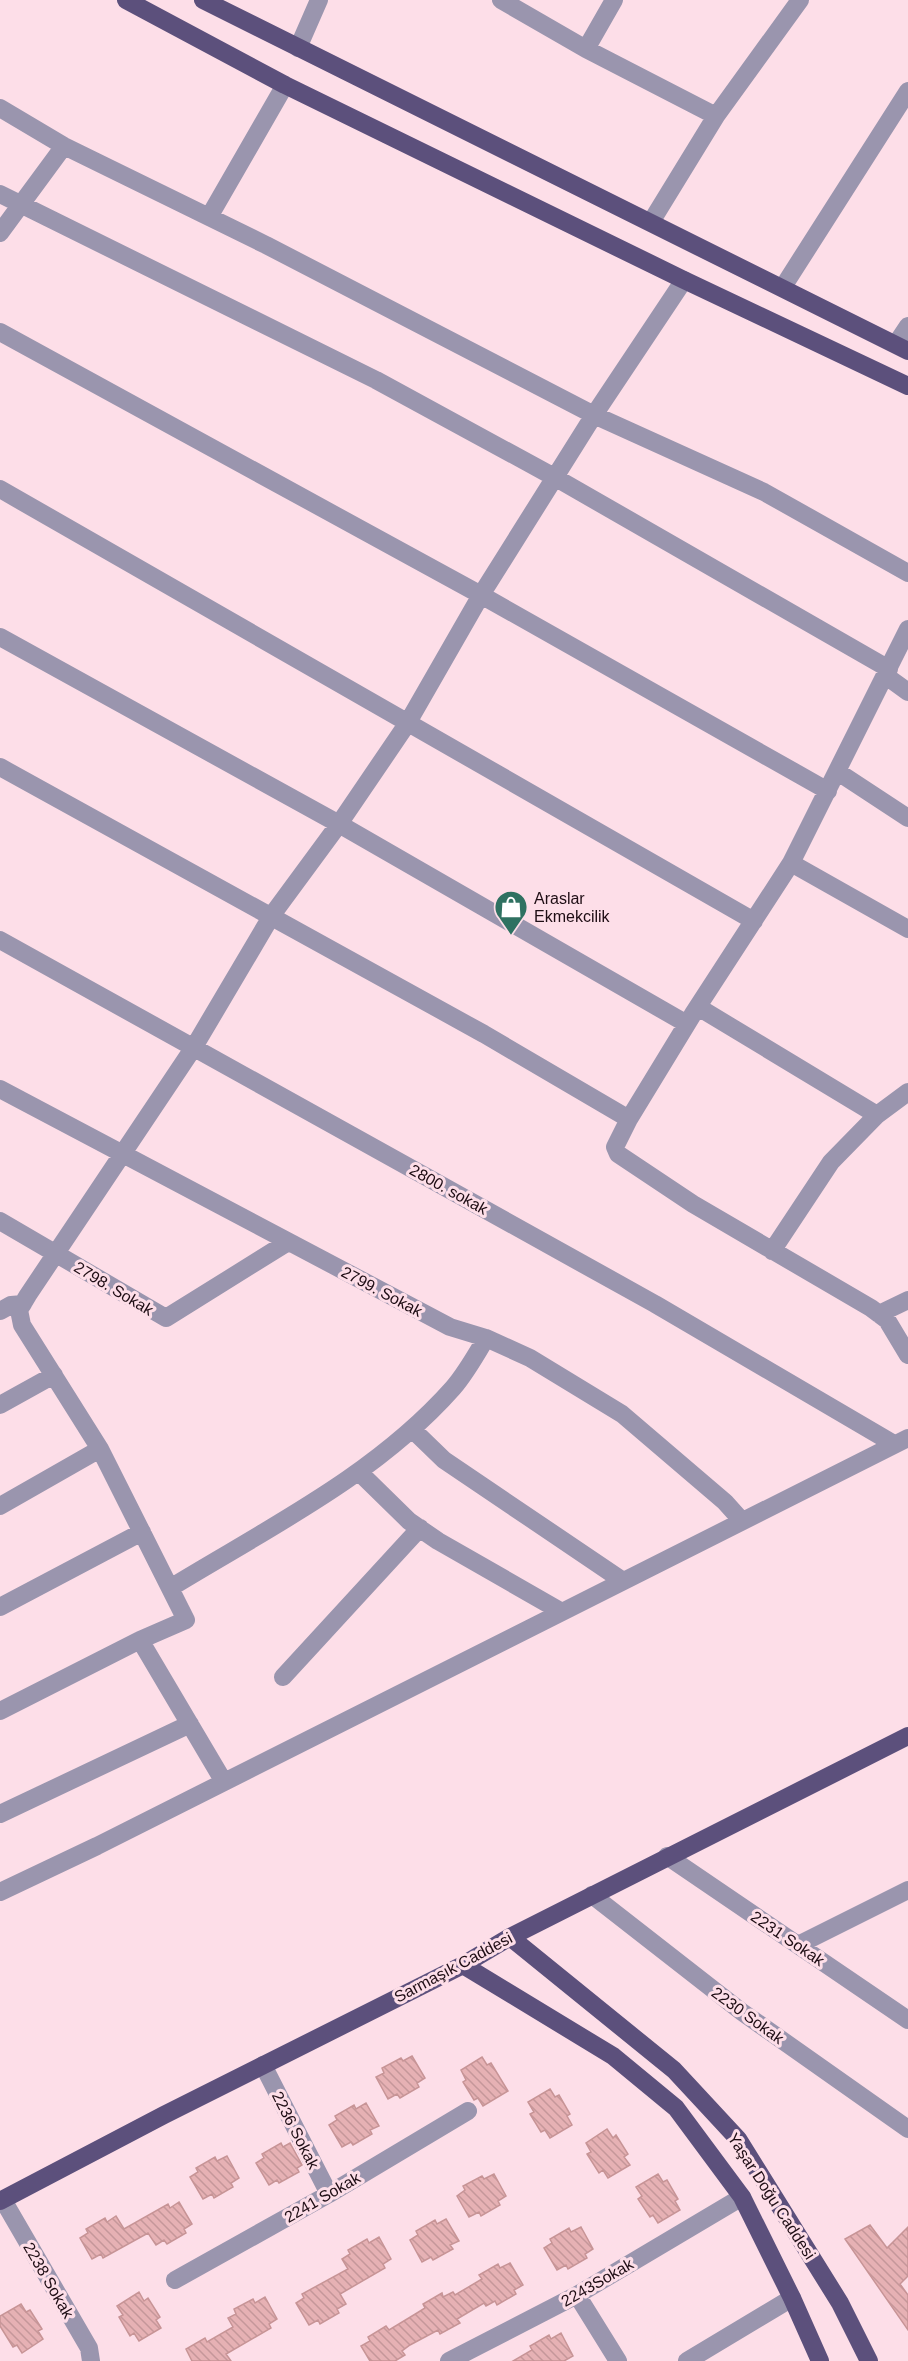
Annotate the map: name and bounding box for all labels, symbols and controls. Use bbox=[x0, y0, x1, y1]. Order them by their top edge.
shop icon: Araslar Ekmekcilik bbox=[493, 889, 529, 936]
place label: Araslar Ekmekcilik bbox=[534, 890, 611, 925]
street label: 2800. sokak bbox=[407, 1161, 491, 1218]
street label: 2798. Sokak bbox=[71, 1258, 157, 1319]
street label: 2799. Sokak bbox=[339, 1263, 426, 1320]
street label: 2231 Sokak bbox=[748, 1908, 828, 1970]
street label: Sarmaşık Caddesi bbox=[392, 1929, 515, 2006]
street label: 2230 Sokak bbox=[709, 1984, 788, 2048]
street label: 2236 Sokak bbox=[269, 2089, 323, 2173]
street label: Yaşar Doğu Caddesi bbox=[725, 2130, 819, 2262]
street label: 2241 Sokak bbox=[281, 2168, 364, 2226]
street label: 2238 Sokak bbox=[20, 2239, 78, 2322]
street label: 2243Sokak bbox=[558, 2255, 637, 2310]

